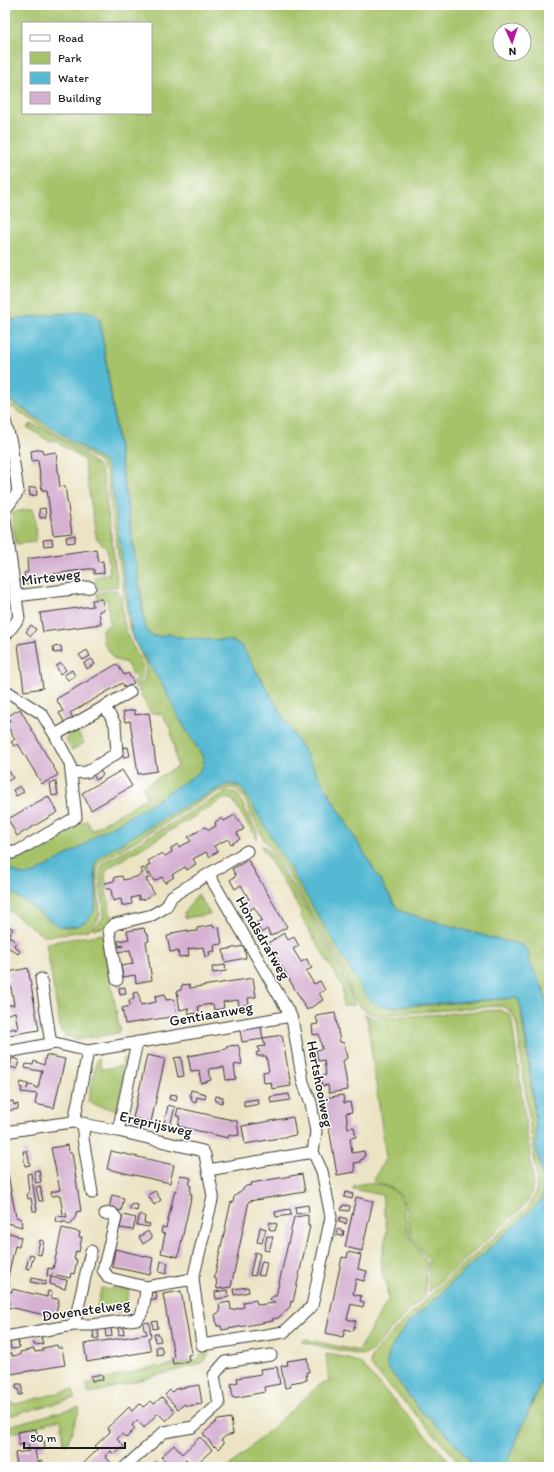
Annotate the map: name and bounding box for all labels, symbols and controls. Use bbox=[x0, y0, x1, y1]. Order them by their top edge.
legend bbox=[22, 22, 152, 114]
north arrow bbox=[492, 22, 532, 62]
text: Road bbox=[58, 31, 84, 45]
text: N bbox=[508, 45, 517, 58]
text: Park bbox=[58, 51, 82, 65]
text: Water bbox=[58, 71, 89, 85]
text: Building bbox=[58, 91, 102, 105]
street label: Mirteweg bbox=[20, 564, 82, 590]
street label: Hondsdrafweg bbox=[232, 893, 294, 983]
street label: Gentiaanweg bbox=[168, 998, 255, 1030]
street label: Hertshooiweg bbox=[303, 1039, 337, 1129]
street label: Ereprijsweg bbox=[118, 1107, 194, 1141]
street label: Dovenetelweg bbox=[41, 1295, 132, 1325]
scale bar bbox=[24, 1424, 125, 1450]
text: 50 m bbox=[30, 1431, 56, 1445]

